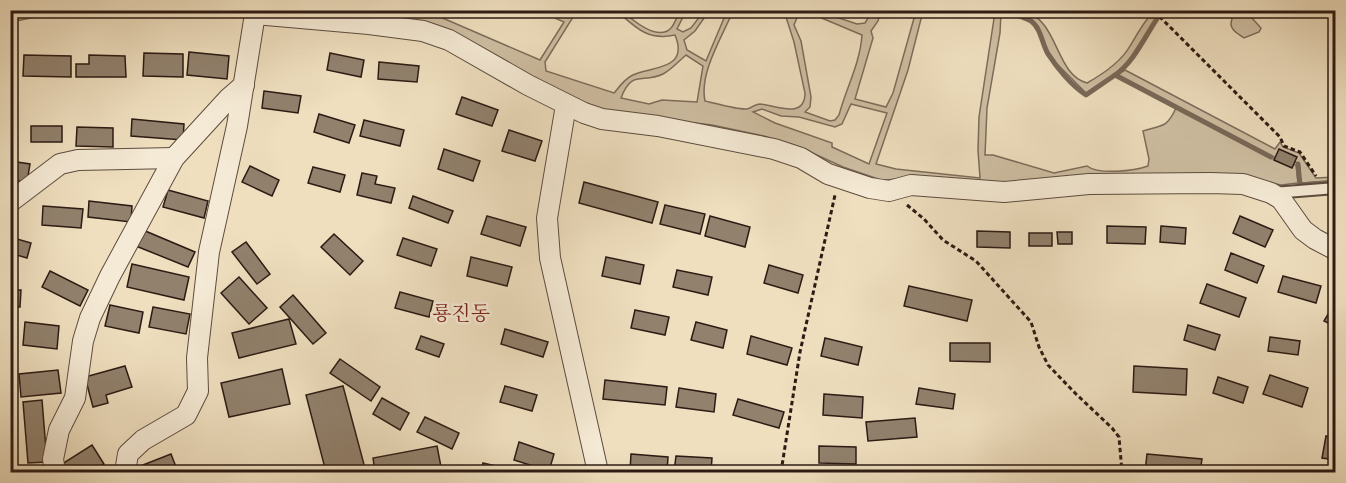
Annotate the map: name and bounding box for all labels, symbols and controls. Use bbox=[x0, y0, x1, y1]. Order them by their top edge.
district label: 룡진동 bbox=[432, 301, 490, 325]

